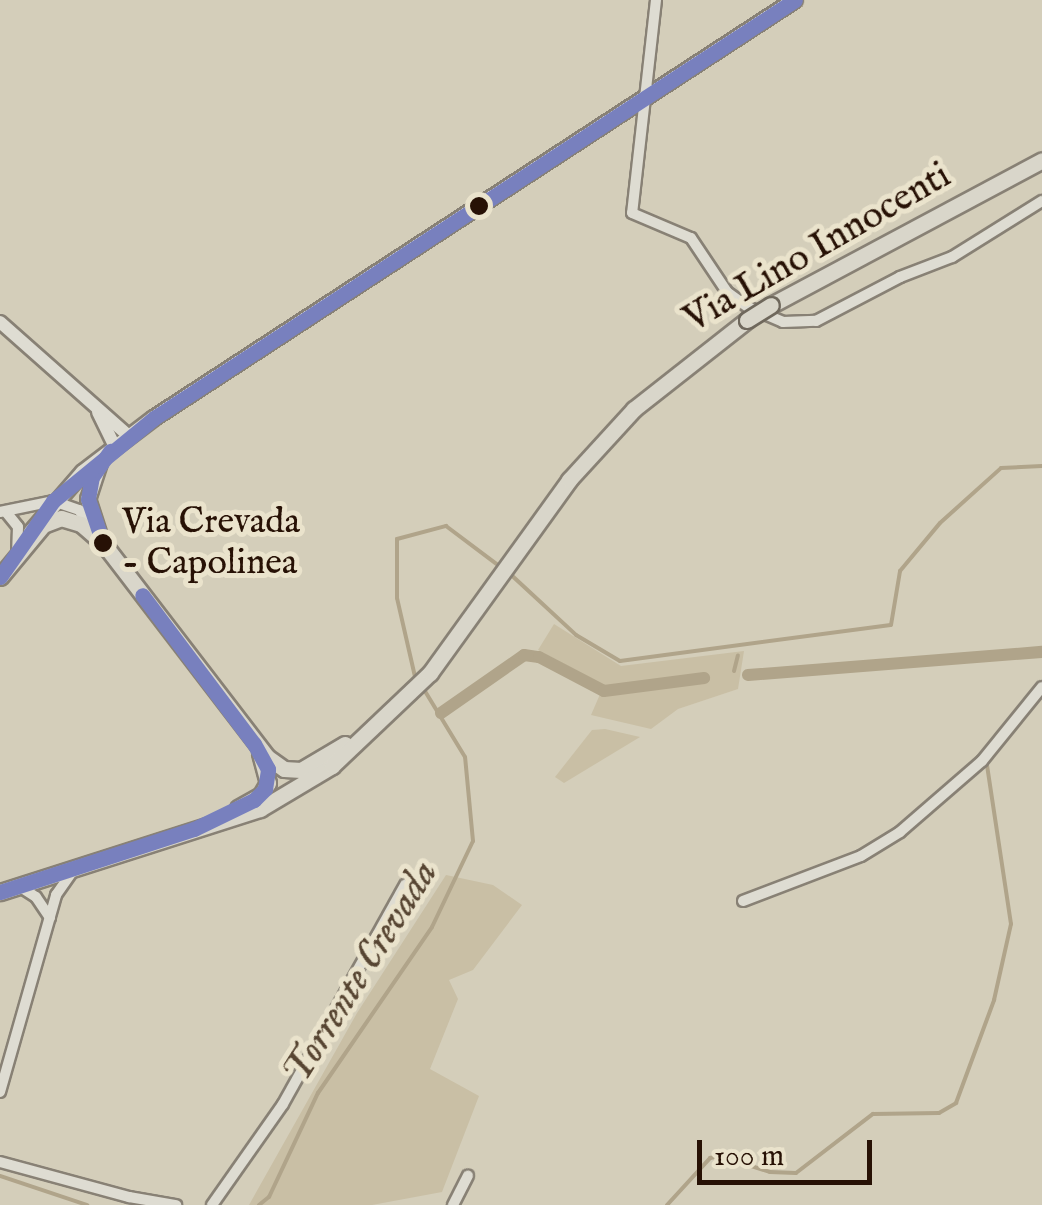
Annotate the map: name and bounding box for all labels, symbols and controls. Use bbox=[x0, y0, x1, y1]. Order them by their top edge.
street label: Via Lino Innocenti bbox=[677, 154, 959, 344]
unlabelled marker bbox=[469, 196, 489, 216]
place label: Via Crevada - Capolinea bbox=[122, 500, 300, 585]
marker: Via Crevada - Capolinea bbox=[93, 533, 113, 553]
water label: Torrente Crevada bbox=[274, 852, 450, 1094]
scale bar bbox=[702, 1120, 877, 1182]
text: 100 m bbox=[714, 1138, 784, 1176]

